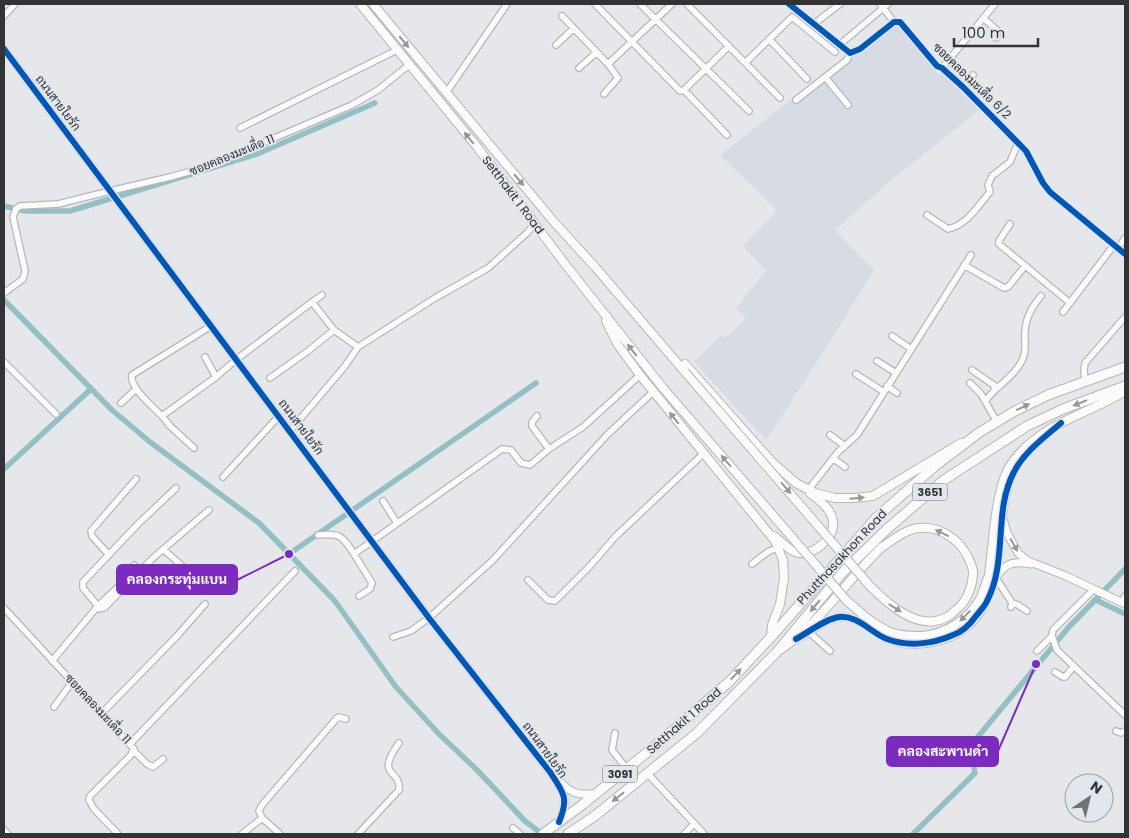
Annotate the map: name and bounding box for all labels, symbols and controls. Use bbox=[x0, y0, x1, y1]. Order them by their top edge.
scale bar bbox=[954, 15, 1038, 47]
text: 100 m bbox=[962, 22, 1005, 43]
one-way arrow bbox=[398, 35, 410, 47]
street label: ซอยคลองมะเดื่อ 6/2 bbox=[929, 37, 1017, 123]
street label: ถนนสายใยรัก bbox=[32, 71, 85, 134]
street label: ซอยคลองมะเดื่อ 11 bbox=[186, 128, 277, 179]
one-way arrow bbox=[464, 132, 475, 145]
street label: Setthakit 1 Road bbox=[478, 152, 548, 237]
one-way arrow bbox=[513, 174, 524, 187]
one-way arrow bbox=[627, 344, 638, 357]
street label: ถนนสายใยรัก bbox=[275, 395, 328, 458]
one-way arrow bbox=[1072, 399, 1087, 407]
one-way arrow bbox=[1015, 403, 1030, 412]
one-way arrow bbox=[669, 412, 680, 425]
one-way arrow bbox=[720, 454, 731, 467]
one-way arrow bbox=[780, 482, 791, 495]
road number: 3651 bbox=[912, 484, 948, 501]
one-way arrow bbox=[849, 493, 865, 501]
street label: Phutthasakhon Road bbox=[793, 505, 890, 608]
one-way arrow bbox=[935, 529, 950, 537]
one-way arrow bbox=[1009, 538, 1018, 551]
callout: คลองกระทุ่มแบน bbox=[117, 565, 237, 594]
text: คลองกระทุ่มแบน bbox=[127, 569, 227, 590]
one-way arrow bbox=[809, 599, 820, 612]
one-way arrow bbox=[888, 604, 902, 613]
one-way arrow bbox=[959, 610, 971, 622]
street label: ซอยคลองมะเดื่อ 11 bbox=[61, 668, 137, 748]
one-way arrow bbox=[730, 668, 742, 680]
street label: Setthakit 1 Road bbox=[643, 683, 725, 758]
street label: ถนนสายใยรัก bbox=[519, 718, 572, 781]
callout: คลองสะพานดำ bbox=[887, 737, 998, 766]
text: คลองสะพานดำ bbox=[898, 741, 988, 761]
road number: 3091 bbox=[602, 766, 638, 782]
north arrow bbox=[1064, 773, 1114, 823]
text: N bbox=[1086, 776, 1107, 799]
one-way arrow bbox=[612, 792, 625, 803]

